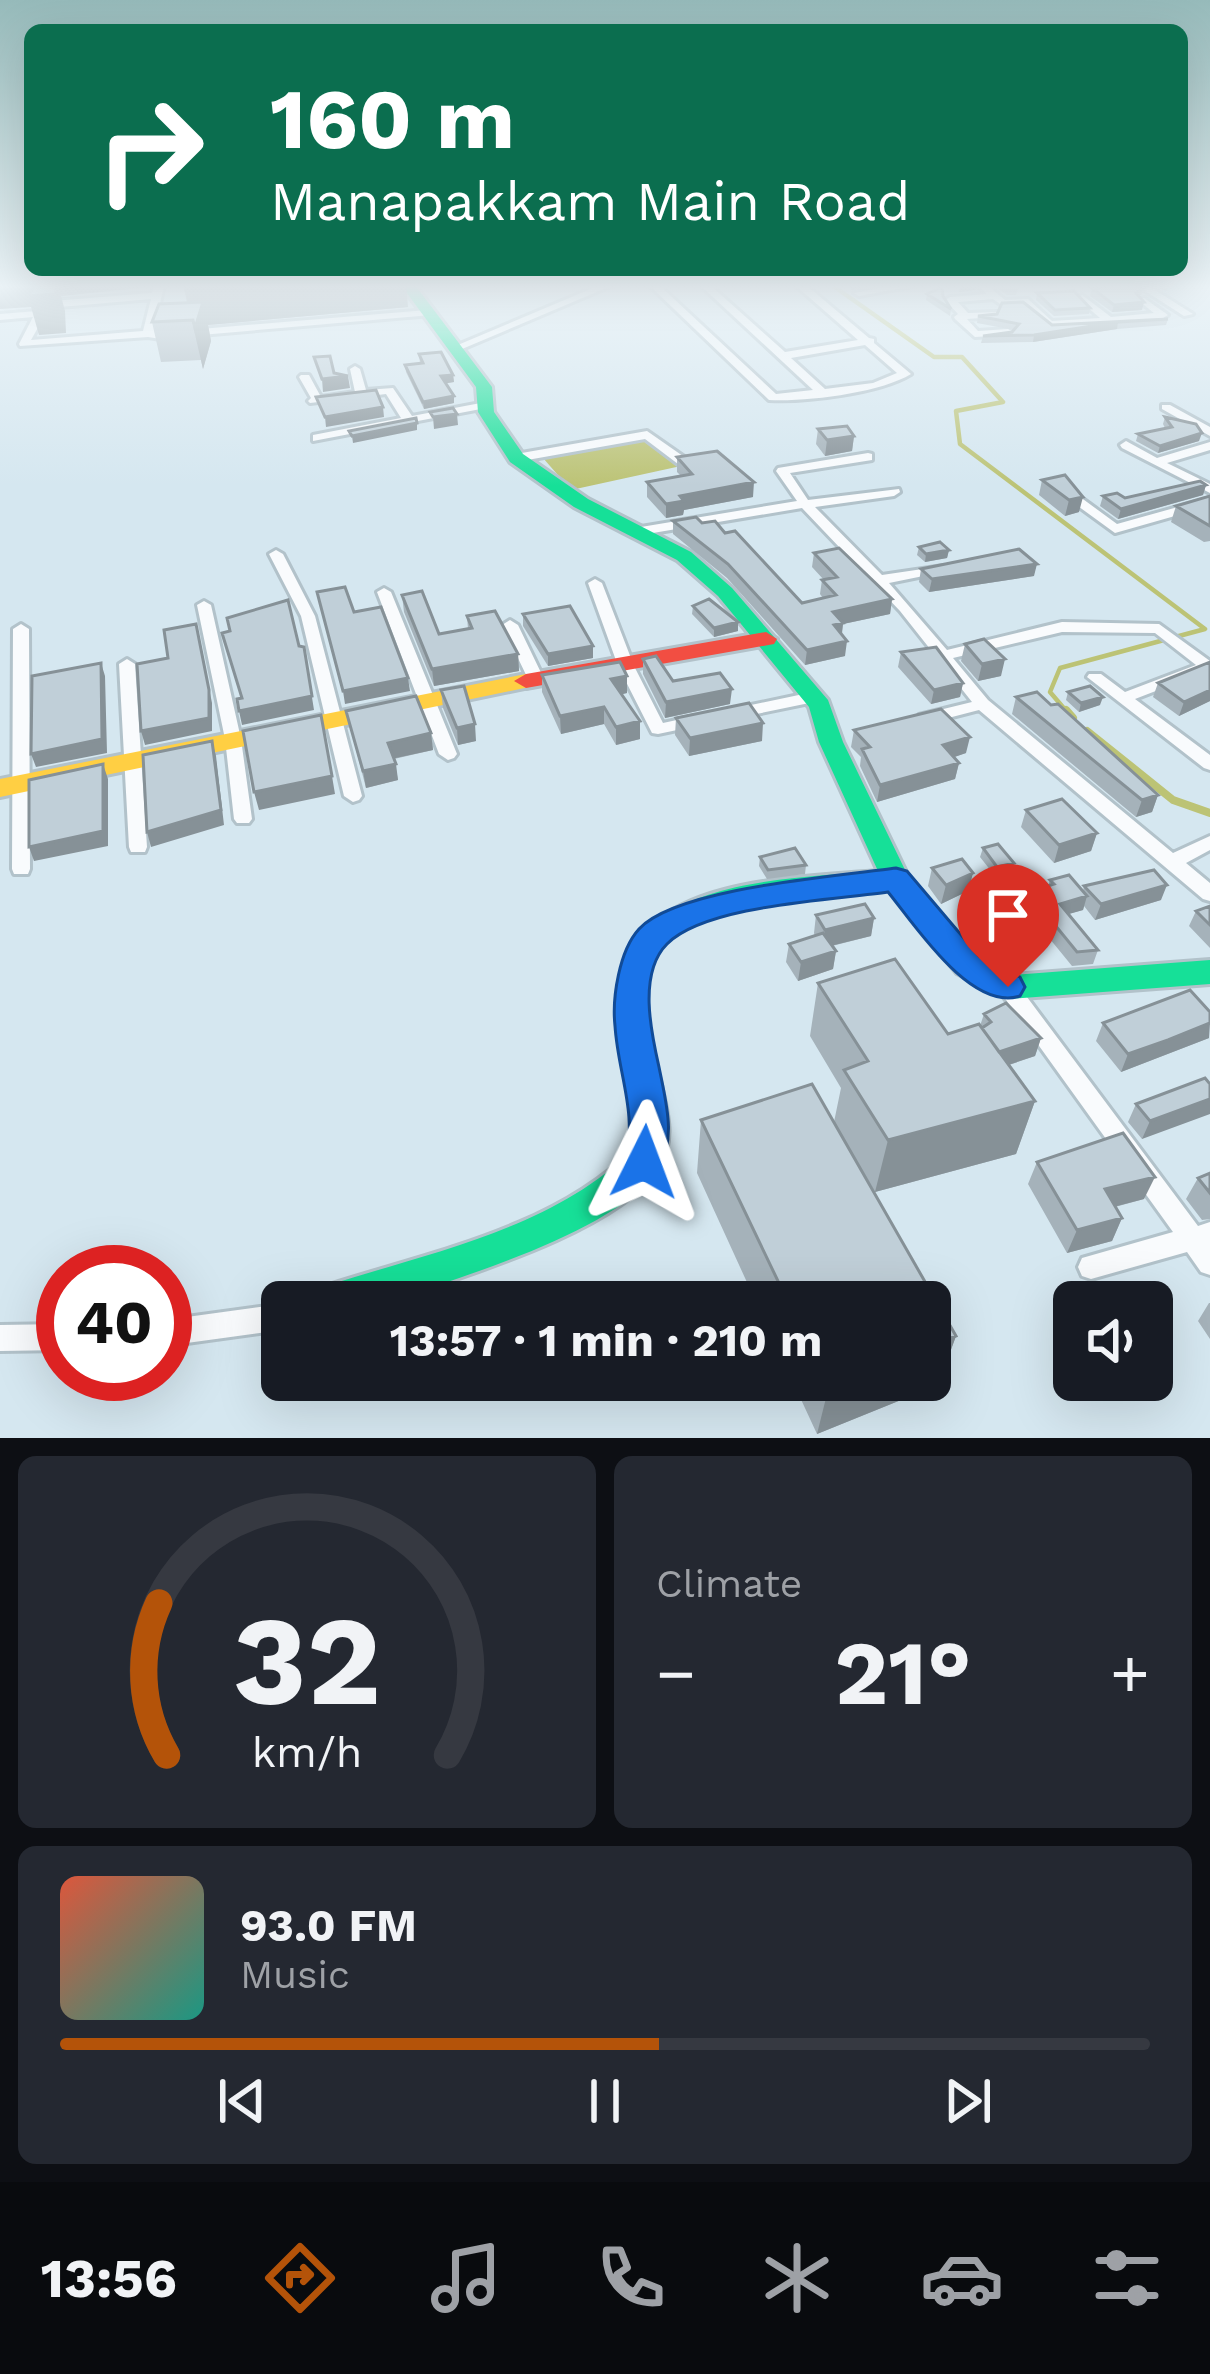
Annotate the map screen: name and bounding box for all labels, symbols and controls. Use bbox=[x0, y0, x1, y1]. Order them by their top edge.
text: 160 m bbox=[270, 70, 515, 168]
icon: right bbox=[72, 72, 228, 228]
text: Manapakkam Main Road bbox=[270, 170, 910, 233]
pin bbox=[957, 864, 1059, 987]
icon: arrive bbox=[975, 882, 1041, 948]
position arrow bbox=[581, 1099, 707, 1225]
speed limit sign: 40 bbox=[36, 1245, 192, 1401]
map controls bbox=[1053, 1281, 1173, 1401]
button: sound bbox=[1053, 1281, 1173, 1401]
text: 13:57 · 1 min · 210 m bbox=[390, 1314, 822, 1367]
text: Climate bbox=[656, 1561, 802, 1606]
text: 32 bbox=[233, 1588, 381, 1734]
text: 21° bbox=[835, 1620, 971, 1726]
text: − bbox=[656, 1635, 696, 1712]
text: + bbox=[1110, 1635, 1150, 1712]
text: km/h bbox=[252, 1727, 362, 1777]
text: 93.0 FM bbox=[240, 1899, 417, 1952]
text: Music bbox=[240, 1952, 350, 1997]
icon: previous bbox=[209, 2068, 275, 2134]
icon: pause bbox=[572, 2068, 638, 2134]
icon: next bbox=[935, 2068, 1001, 2134]
icon: directions bbox=[258, 2236, 342, 2320]
icon: music bbox=[424, 2236, 508, 2320]
icon: phone bbox=[589, 2236, 673, 2320]
icon: climate bbox=[755, 2236, 839, 2320]
icon: car bbox=[920, 2236, 1004, 2320]
icon: filters bbox=[1085, 2236, 1169, 2320]
text: 13:56 bbox=[41, 2247, 177, 2310]

